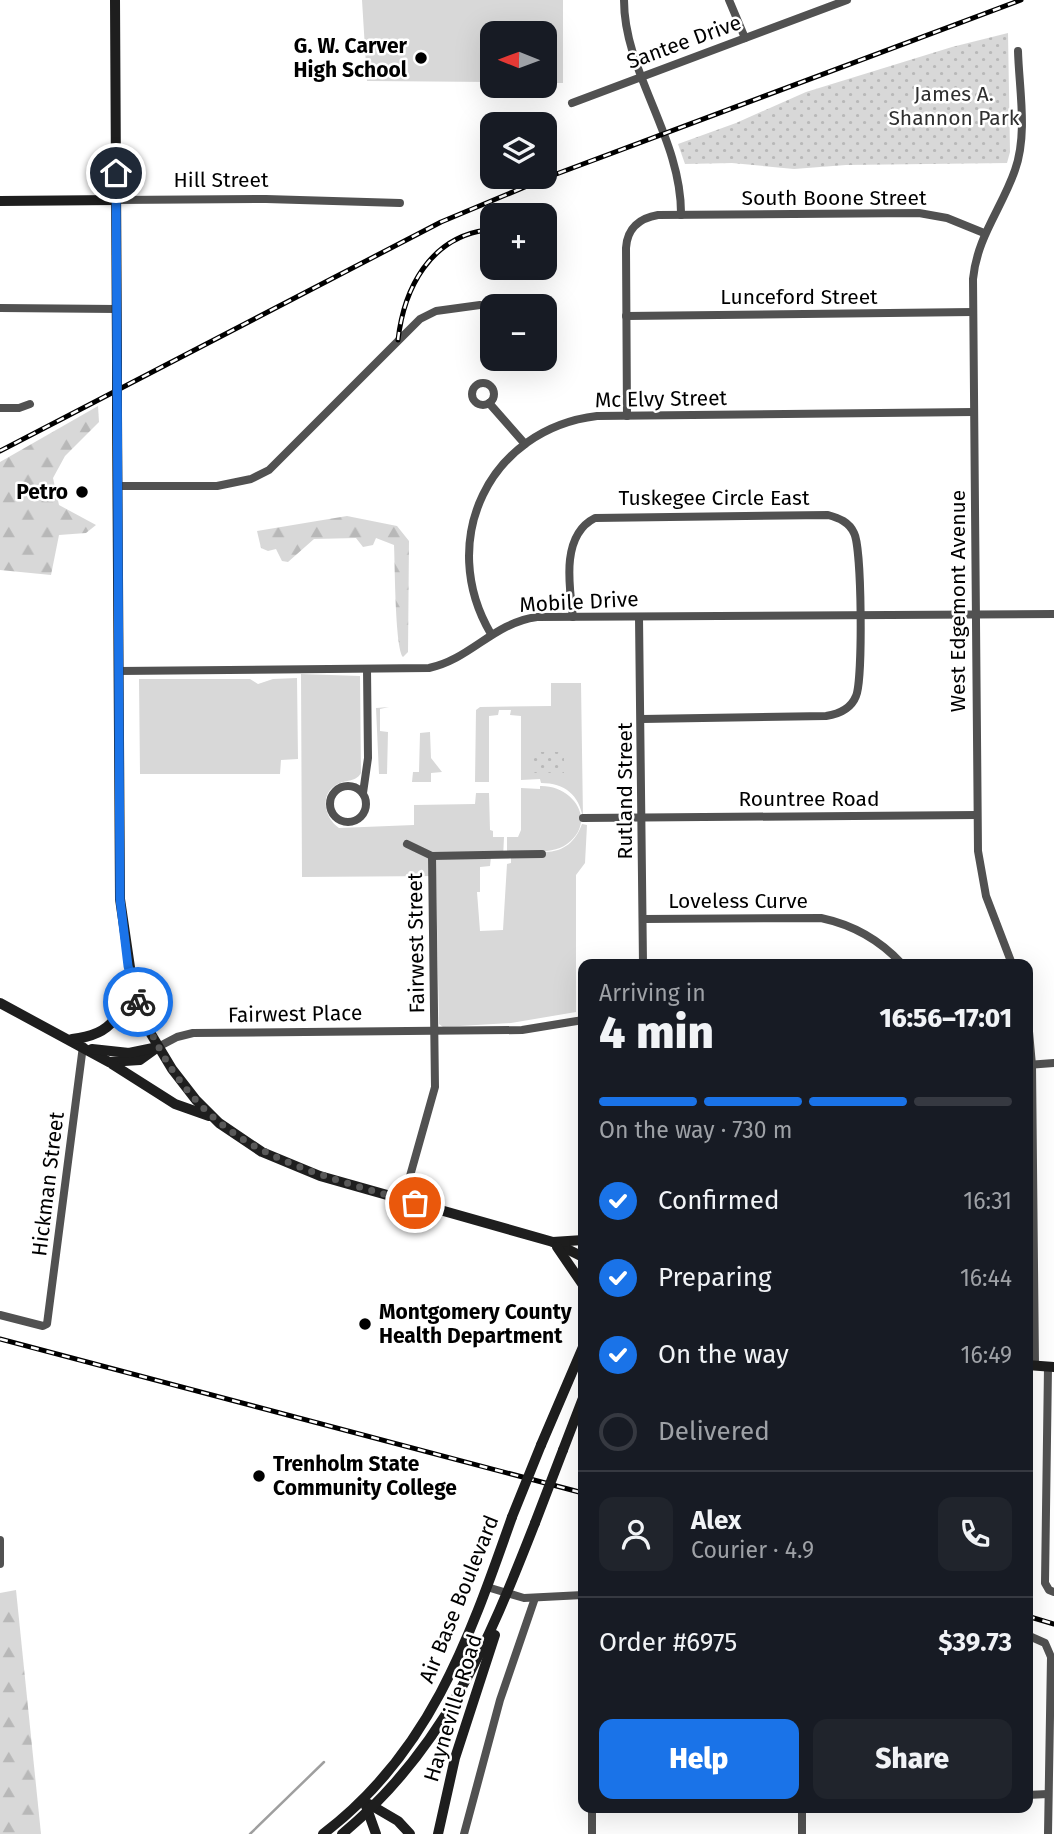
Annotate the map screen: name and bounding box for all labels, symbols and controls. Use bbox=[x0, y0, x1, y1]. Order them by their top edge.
street label: Santee Drive bbox=[623, 9, 745, 75]
north arrow bbox=[480, 21, 556, 98]
map controls bbox=[480, 21, 557, 371]
place label: G. W. Carver High School bbox=[293, 33, 408, 83]
marker: G. W. Carver High School bbox=[413, 50, 429, 66]
park label: James A. Shannon Park bbox=[888, 81, 1020, 131]
button: layers bbox=[480, 112, 557, 189]
pin bbox=[86, 143, 146, 203]
icon: home bbox=[97, 154, 135, 192]
street label: Hill Street bbox=[173, 167, 269, 193]
street label: South Boone Street bbox=[742, 185, 927, 211]
button: + bbox=[480, 203, 557, 280]
street label: Lunceford Street bbox=[720, 284, 878, 310]
button: − bbox=[480, 294, 557, 371]
street label: Mc Elvy Street bbox=[595, 385, 728, 413]
place label: Petro bbox=[16, 479, 68, 505]
marker: Petro bbox=[74, 484, 90, 500]
street label: Tuskegee Circle East bbox=[619, 485, 810, 511]
street label: West Edgemont Avenue bbox=[945, 490, 971, 712]
street label: Mobile Drive bbox=[519, 586, 639, 618]
street label: Rutland Street bbox=[612, 722, 638, 860]
street label: Rountree Road bbox=[738, 786, 880, 812]
street label: Fairwest Street bbox=[402, 872, 430, 1014]
street label: Loveless Curve bbox=[668, 888, 808, 914]
courier bbox=[103, 967, 173, 1037]
text: Arriving in bbox=[599, 979, 706, 1007]
icon: bike bbox=[119, 983, 157, 1021]
street label: Fairwest Place bbox=[228, 1000, 362, 1028]
text: 16:56–17:01 bbox=[879, 1003, 1012, 1034]
text: 4 min bbox=[599, 1005, 714, 1060]
street label: Hickman Street bbox=[26, 1110, 70, 1258]
text: On the way · 730 m bbox=[599, 1116, 792, 1144]
pin bbox=[385, 1173, 445, 1233]
icon: check bbox=[599, 1182, 637, 1220]
icon: bag bbox=[396, 1184, 434, 1222]
text: Confirmed bbox=[658, 1185, 779, 1216]
text: 16:31 bbox=[963, 1187, 1012, 1215]
icon: check bbox=[599, 1259, 637, 1297]
text: Preparing bbox=[658, 1262, 771, 1293]
text: 16:44 bbox=[960, 1264, 1012, 1292]
place label: Montgomery County Health Department bbox=[379, 1299, 572, 1349]
marker: Montgomery County Health Department bbox=[357, 1316, 373, 1332]
icon: check bbox=[599, 1336, 637, 1374]
text: On the way bbox=[658, 1339, 789, 1370]
text: 16:49 bbox=[961, 1341, 1012, 1369]
text: Delivered bbox=[658, 1416, 770, 1447]
place label: Trenholm State Community College bbox=[273, 1451, 457, 1501]
marker: Trenholm State Community College bbox=[251, 1468, 267, 1484]
button: person bbox=[599, 1497, 673, 1571]
button: phone bbox=[938, 1497, 1012, 1571]
text: Alex bbox=[691, 1505, 741, 1536]
street label: Air Base Boulevard bbox=[414, 1511, 504, 1687]
text: Courier · 4.9 bbox=[691, 1536, 814, 1564]
text: Order #6975 bbox=[599, 1627, 737, 1658]
text: $39.73 bbox=[938, 1627, 1012, 1658]
street label: Hayneville Road bbox=[418, 1631, 488, 1785]
button: Help bbox=[599, 1719, 799, 1799]
button: Share bbox=[813, 1719, 1012, 1799]

